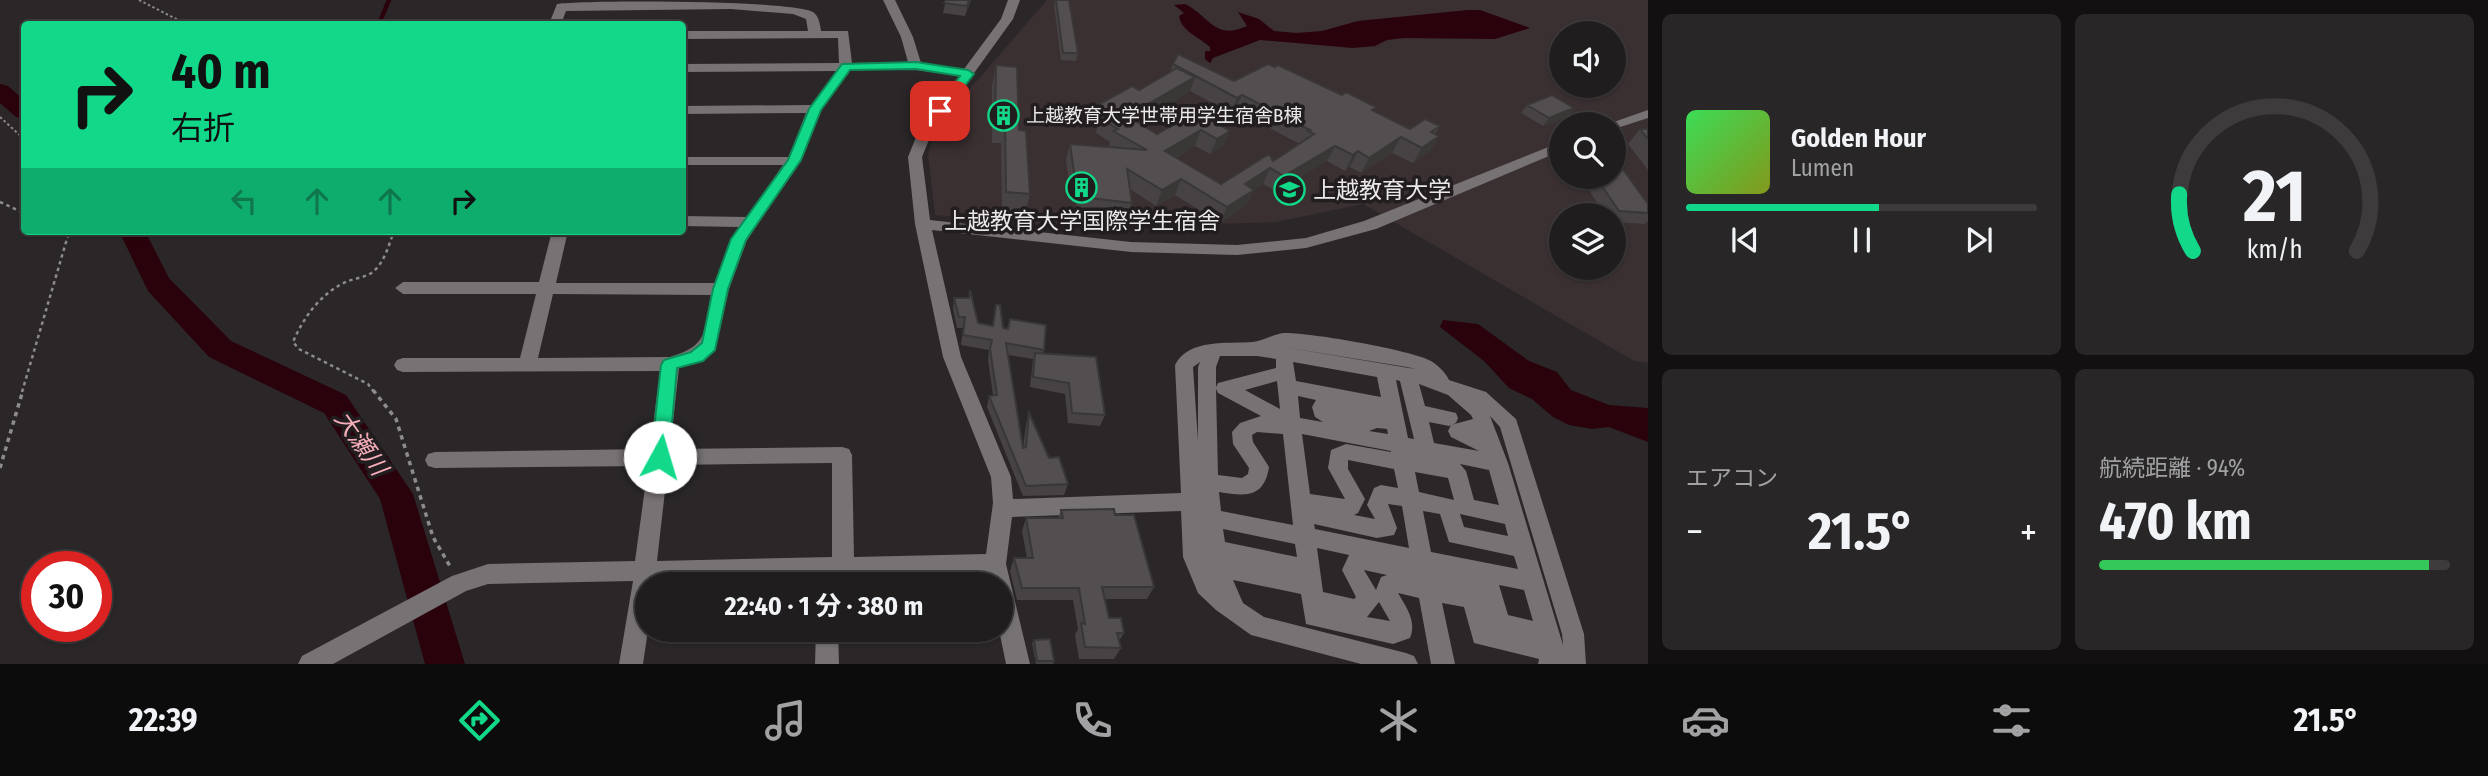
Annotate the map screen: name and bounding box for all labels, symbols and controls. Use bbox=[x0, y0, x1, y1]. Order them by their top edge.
map controls bbox=[1549, 21, 1626, 280]
button: sound bbox=[1549, 21, 1626, 98]
text: 40 m bbox=[171, 42, 271, 101]
icon: right bbox=[56, 49, 147, 140]
pin bbox=[910, 81, 970, 141]
icon: arrive bbox=[921, 92, 959, 130]
building icon: 上越教育大学世帯用学生宿舎B棟 bbox=[986, 98, 1020, 132]
place label: 上越教育大学世帯用学生宿舎B棟 bbox=[1026, 104, 1302, 127]
text: 右折 bbox=[171, 109, 235, 147]
button: search bbox=[1549, 112, 1626, 189]
text: Golden Hour bbox=[1791, 123, 1926, 154]
text: 21 bbox=[2242, 153, 2306, 240]
text: Lumen bbox=[1791, 154, 1854, 182]
building icon: 上越教育大学国際学生宿舎 bbox=[1065, 170, 1099, 204]
school or university icon: 上越教育大学 bbox=[1273, 173, 1307, 207]
place label: 上越教育大学 bbox=[1313, 176, 1451, 204]
icon: left bbox=[225, 182, 263, 220]
icon: ahead bbox=[298, 182, 336, 220]
icon: ahead bbox=[371, 182, 409, 220]
icon: right bbox=[444, 182, 482, 220]
button: layers bbox=[1549, 203, 1626, 280]
place label: 上越教育大学国際学生宿舎 bbox=[944, 207, 1220, 235]
icon: previous bbox=[1726, 221, 1764, 259]
icon: pause bbox=[1843, 221, 1881, 259]
icon: next bbox=[1960, 221, 1998, 259]
text: km/h bbox=[2247, 235, 2302, 265]
water label: 大瀬川 bbox=[329, 405, 395, 483]
position arrow bbox=[623, 420, 697, 494]
text: 航続距離 · 94% bbox=[2099, 454, 2245, 482]
text: エアコン bbox=[1686, 464, 1778, 492]
text: 470 km bbox=[2099, 490, 2252, 553]
text: 21.5° bbox=[1808, 500, 1915, 563]
text: − bbox=[1686, 509, 1703, 555]
text: + bbox=[2020, 509, 2037, 555]
speed limit sign: 30 bbox=[21, 551, 112, 642]
text: 22:40 · 1 分 · 380 m bbox=[725, 591, 923, 622]
icon: directions bbox=[455, 696, 504, 745]
icon: music bbox=[761, 696, 810, 745]
icon: phone bbox=[1068, 696, 1117, 745]
icon: climate bbox=[1374, 696, 1423, 745]
icon: car bbox=[1681, 696, 1730, 745]
icon: filters bbox=[1987, 696, 2036, 745]
text: 22:39 bbox=[129, 701, 198, 739]
text: 21.5° bbox=[2293, 701, 2359, 739]

